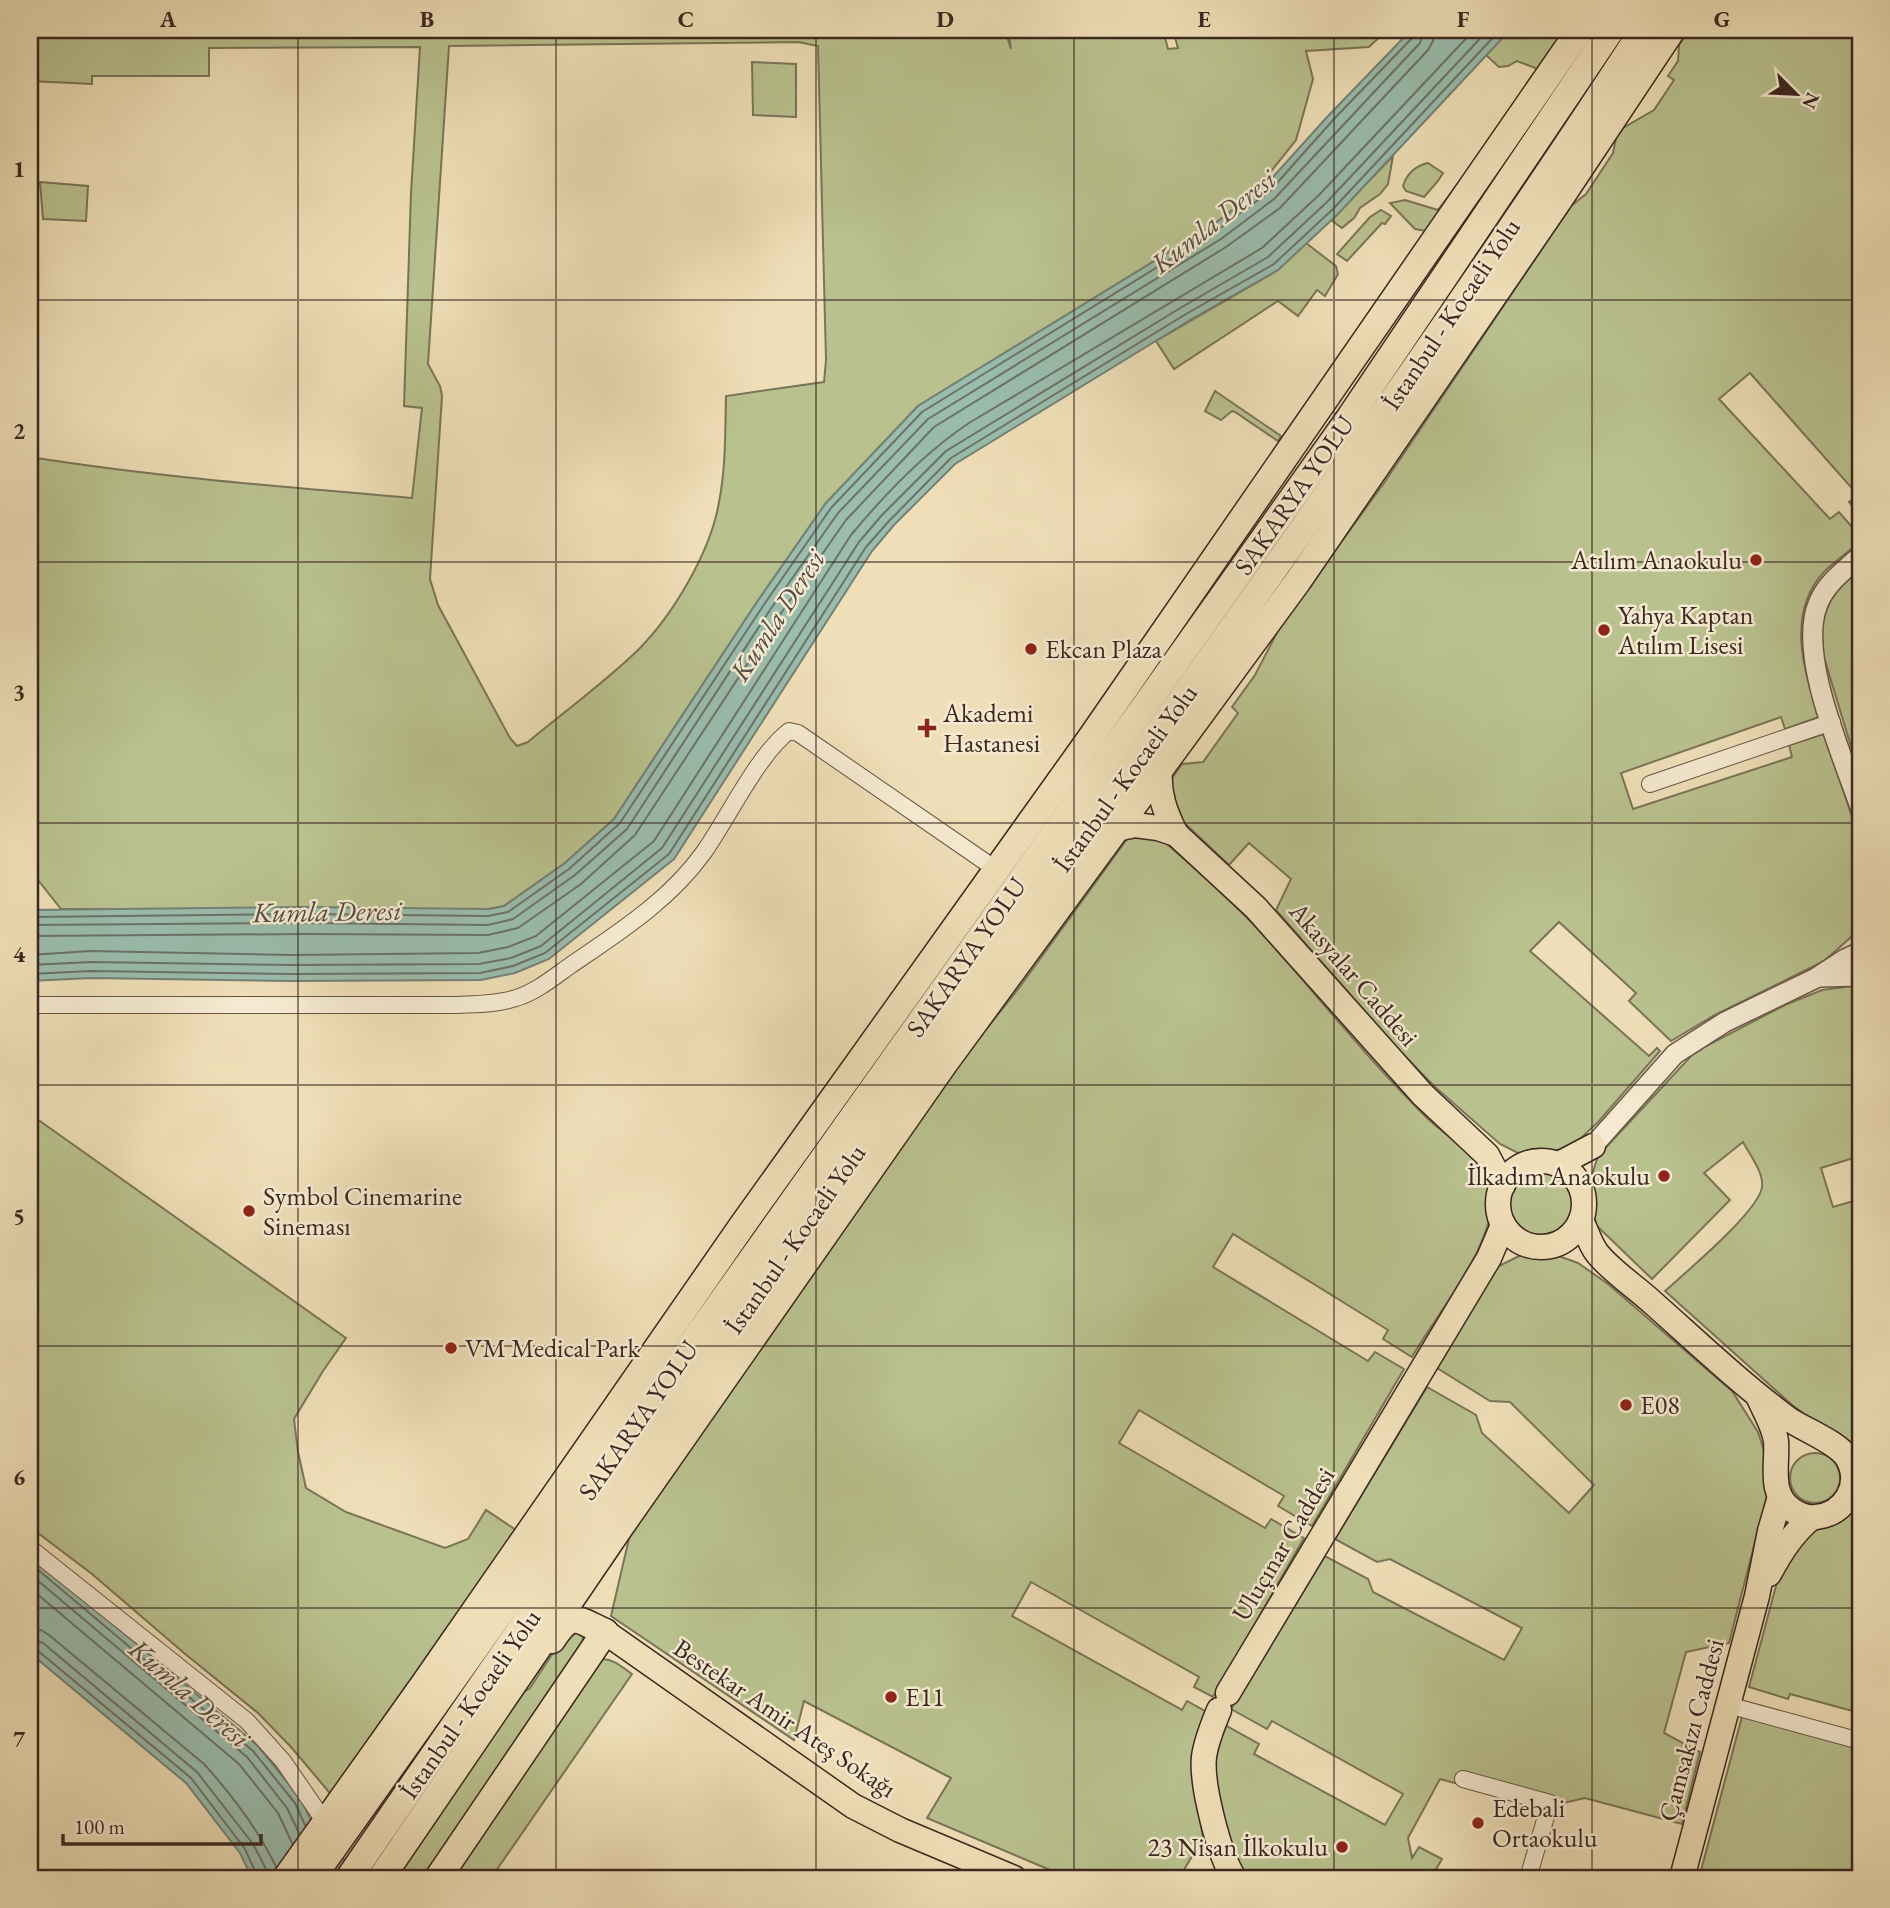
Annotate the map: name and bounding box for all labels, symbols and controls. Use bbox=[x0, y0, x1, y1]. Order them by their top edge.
text: A bbox=[159, 4, 177, 34]
text: B bbox=[420, 4, 434, 34]
text: C bbox=[678, 4, 694, 34]
text: D bbox=[936, 4, 954, 34]
text: E bbox=[1197, 4, 1211, 34]
text: F bbox=[1457, 4, 1470, 34]
text: G bbox=[1714, 4, 1730, 34]
north arrow bbox=[1760, 60, 1830, 130]
text: N bbox=[1796, 89, 1826, 113]
text: 1 bbox=[13, 154, 25, 184]
water label: Kumla Deresi bbox=[1142, 160, 1284, 282]
street label: İstanbul - Kocaeli Yolu bbox=[1374, 211, 1528, 416]
street label: SAKARYA YOLU bbox=[1226, 408, 1362, 582]
text: 2 bbox=[13, 416, 25, 446]
water label: Kumla Deresi bbox=[721, 541, 834, 688]
place label: Atılım Anaokulu bbox=[1570, 543, 1742, 577]
marker: Atılım Anaokulu bbox=[1748, 552, 1764, 568]
place label: Yahya Kaptan Atılım Lisesi bbox=[1617, 598, 1754, 662]
marker: Yahya Kaptan Atılım Lisesi bbox=[1596, 622, 1612, 638]
place label: Ekcan Plaza bbox=[1045, 632, 1163, 666]
marker: Ekcan Plaza bbox=[1023, 641, 1039, 657]
text: 3 bbox=[13, 677, 25, 707]
street label: İstanbul - Kocaeli Yolu bbox=[1045, 677, 1205, 879]
place label: Akademi Hastanesi bbox=[942, 696, 1040, 760]
marker: Akademi Hastanesi bbox=[917, 718, 937, 738]
street label: SAKARYA YOLU bbox=[898, 870, 1034, 1044]
water label: Kumla Deresi bbox=[251, 892, 404, 930]
street label: Akasyalar Caddesi bbox=[1281, 894, 1426, 1053]
text: 4 bbox=[13, 939, 26, 969]
street label: İstanbul - Kocaeli Yolu bbox=[717, 1137, 873, 1341]
place label: İlkadım Anaokulu bbox=[1467, 1159, 1650, 1193]
marker: İlkadım Anaokulu bbox=[1656, 1168, 1672, 1184]
place label: Symbol Cinemarine Sineması bbox=[263, 1179, 462, 1243]
text: 5 bbox=[13, 1201, 25, 1231]
marker: Symbol Cinemarine Sineması bbox=[241, 1203, 257, 1219]
place label: VM Medical Park bbox=[465, 1331, 641, 1365]
street label: SAKARYA YOLU bbox=[570, 1333, 706, 1507]
marker: VM Medical Park bbox=[443, 1340, 459, 1356]
place label: E08 bbox=[1640, 1388, 1680, 1422]
marker: E08 bbox=[1618, 1397, 1634, 1413]
street label: Uluçınar Caddesi bbox=[1224, 1461, 1342, 1627]
text: 6 bbox=[13, 1462, 25, 1492]
street label: İstanbul - Kocaeli Yolu bbox=[392, 1602, 548, 1806]
water label: Kumla Deresi bbox=[121, 1630, 259, 1757]
street label: Bestekar Amir Ateş Sokağı bbox=[667, 1631, 903, 1805]
street label: Çamsakızı Caddesi bbox=[1650, 1635, 1732, 1825]
place label: E11 bbox=[905, 1680, 945, 1714]
marker: E11 bbox=[883, 1689, 899, 1705]
text: 7 bbox=[13, 1724, 26, 1754]
place label: Edebali Ortaokulu bbox=[1492, 1791, 1598, 1855]
scale bar bbox=[63, 1803, 261, 1847]
text: 100 m bbox=[74, 1813, 125, 1840]
marker: Edebali Ortaokulu bbox=[1470, 1815, 1486, 1831]
place label: 23 Nisan İlkokulu bbox=[1148, 1830, 1328, 1864]
marker: 23 Nisan İlkokulu bbox=[1334, 1839, 1350, 1855]

